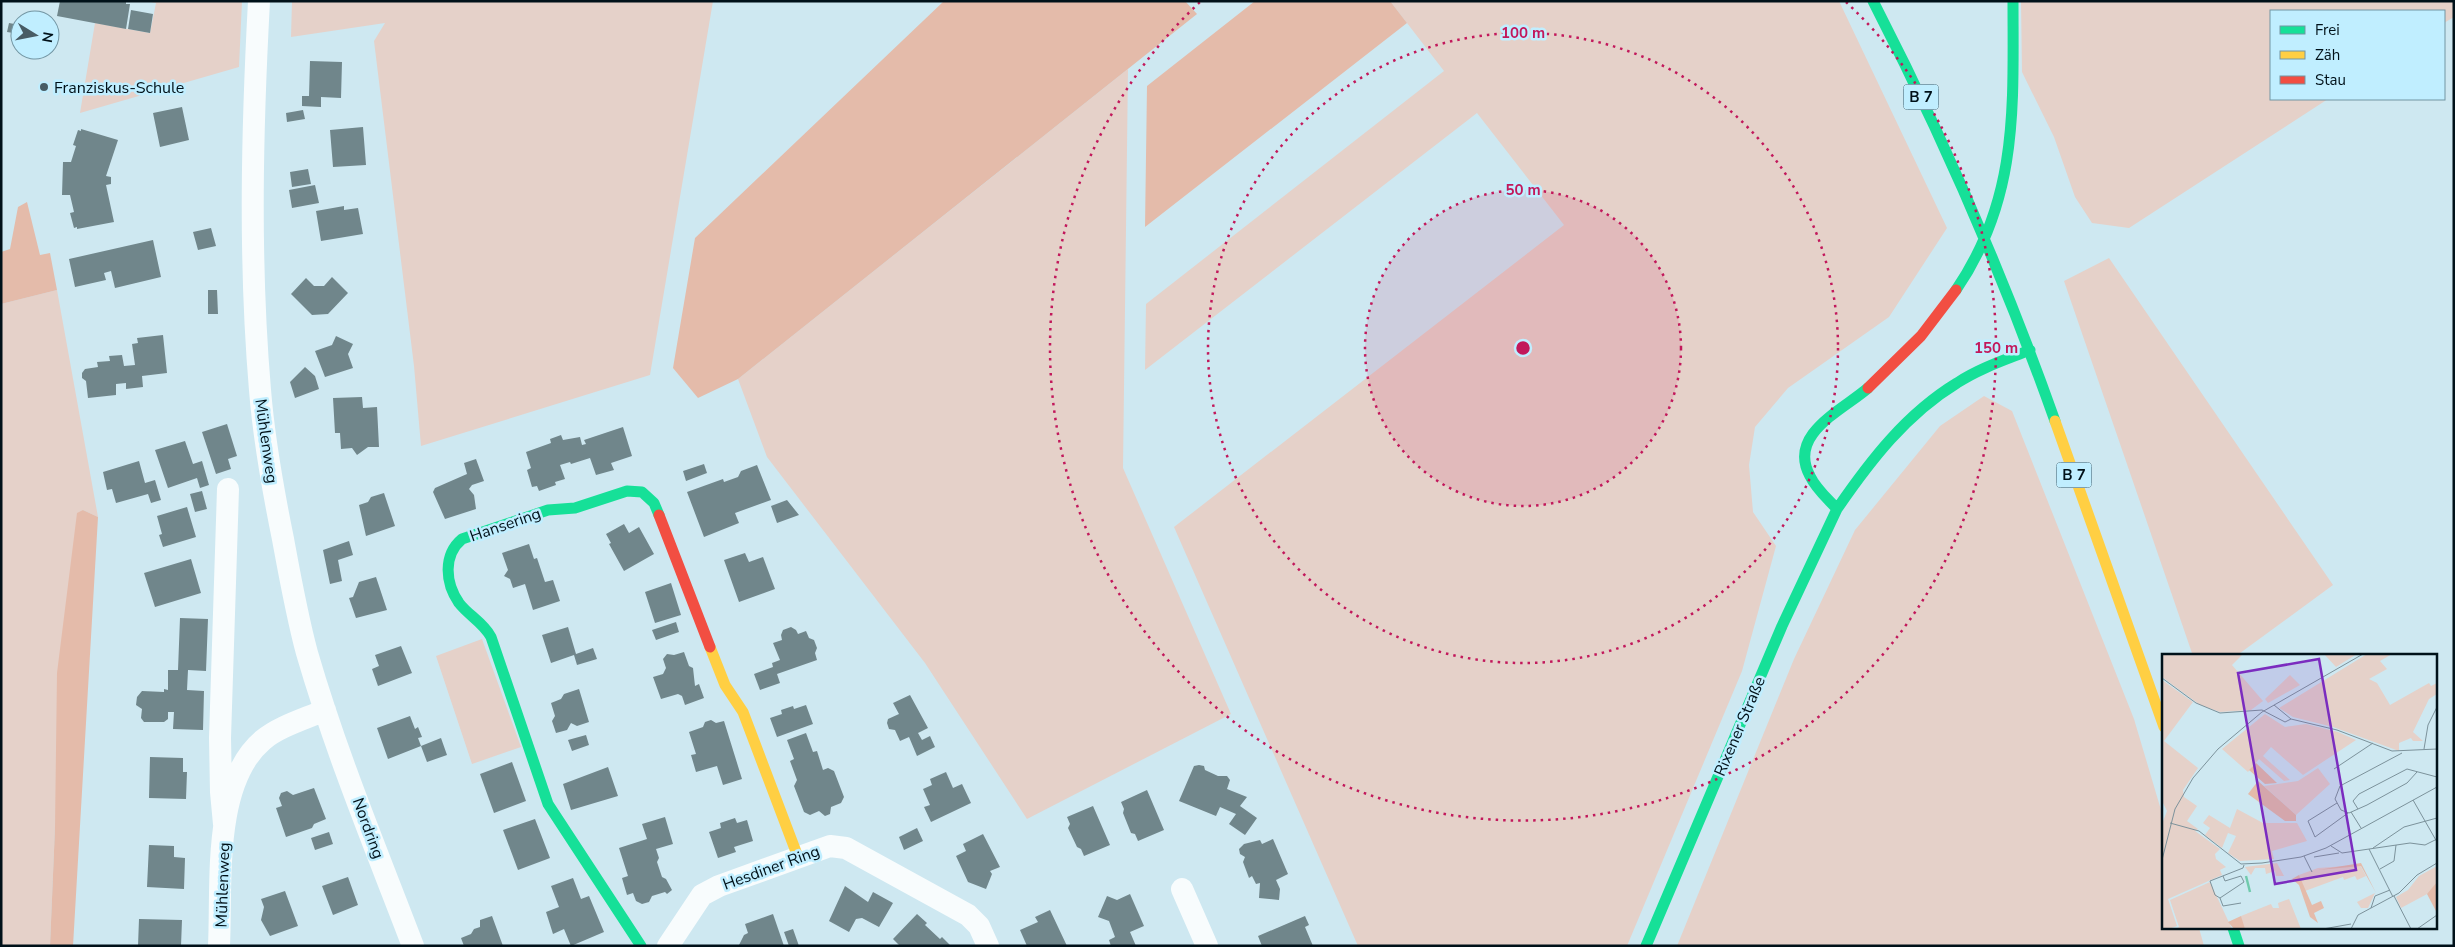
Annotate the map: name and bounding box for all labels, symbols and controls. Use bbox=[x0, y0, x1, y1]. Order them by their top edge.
north arrow bbox=[10, 10, 60, 60]
legend bbox=[2270, 10, 2445, 100]
text: Frei bbox=[2315, 20, 2340, 40]
text: 100 m bbox=[1501, 23, 1545, 43]
text: N bbox=[37, 30, 58, 44]
text: Zäh bbox=[2315, 45, 2340, 65]
text: Stau bbox=[2315, 70, 2346, 90]
place label: Franziskus-Schule bbox=[54, 77, 184, 99]
marker: Franziskus-Schule bbox=[38, 81, 50, 93]
road number: B 7 bbox=[1904, 84, 1938, 110]
text: 50 m bbox=[1505, 180, 1541, 200]
text: 150 m bbox=[1974, 338, 2018, 358]
centre of rings bbox=[1514, 339, 1532, 357]
street label: Mühlenweg bbox=[249, 397, 283, 485]
road number: B 7 bbox=[2056, 462, 2092, 488]
street label: Hansering bbox=[467, 503, 544, 547]
inset map bbox=[2162, 654, 2438, 930]
street label: Rixener Straße bbox=[1709, 673, 1771, 780]
street label: Nordring bbox=[347, 795, 389, 862]
street label: Hesdiner Ring bbox=[720, 840, 823, 896]
street label: Mühlenweg bbox=[211, 842, 235, 928]

